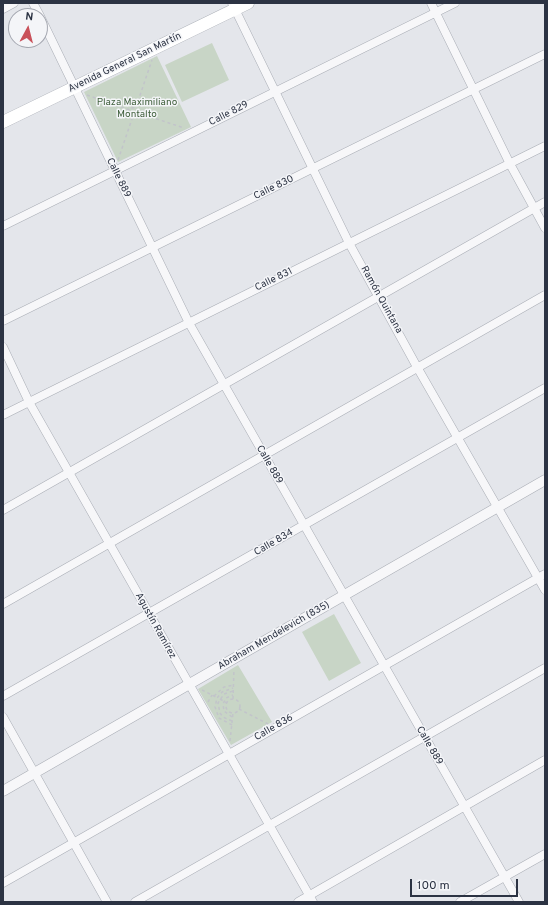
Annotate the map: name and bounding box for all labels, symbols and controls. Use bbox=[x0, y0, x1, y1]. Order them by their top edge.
north arrow bbox=[8, 8, 48, 48]
text: N bbox=[25, 10, 34, 25]
street label: Avenida General San Martín bbox=[67, 30, 183, 96]
park label: Plaza Maximiliano Montalto bbox=[97, 97, 177, 120]
street label: Calle 829 bbox=[207, 99, 251, 129]
street label: Calle 889 bbox=[103, 156, 133, 200]
street label: Calle 830 bbox=[252, 173, 296, 203]
street label: Ramón Quintana bbox=[358, 264, 404, 336]
street label: Calle 831 bbox=[253, 266, 295, 294]
street label: Calle 889 bbox=[253, 444, 285, 486]
street label: Calle 834 bbox=[252, 527, 296, 559]
street label: Agustín Ramírez bbox=[132, 591, 178, 661]
street label: Abraham Mendelevich (835) bbox=[216, 599, 332, 673]
street label: Calle 836 bbox=[252, 712, 296, 744]
street label: Calle 889 bbox=[413, 725, 445, 767]
scale bar bbox=[412, 871, 520, 897]
text: 100 m bbox=[417, 878, 450, 894]

